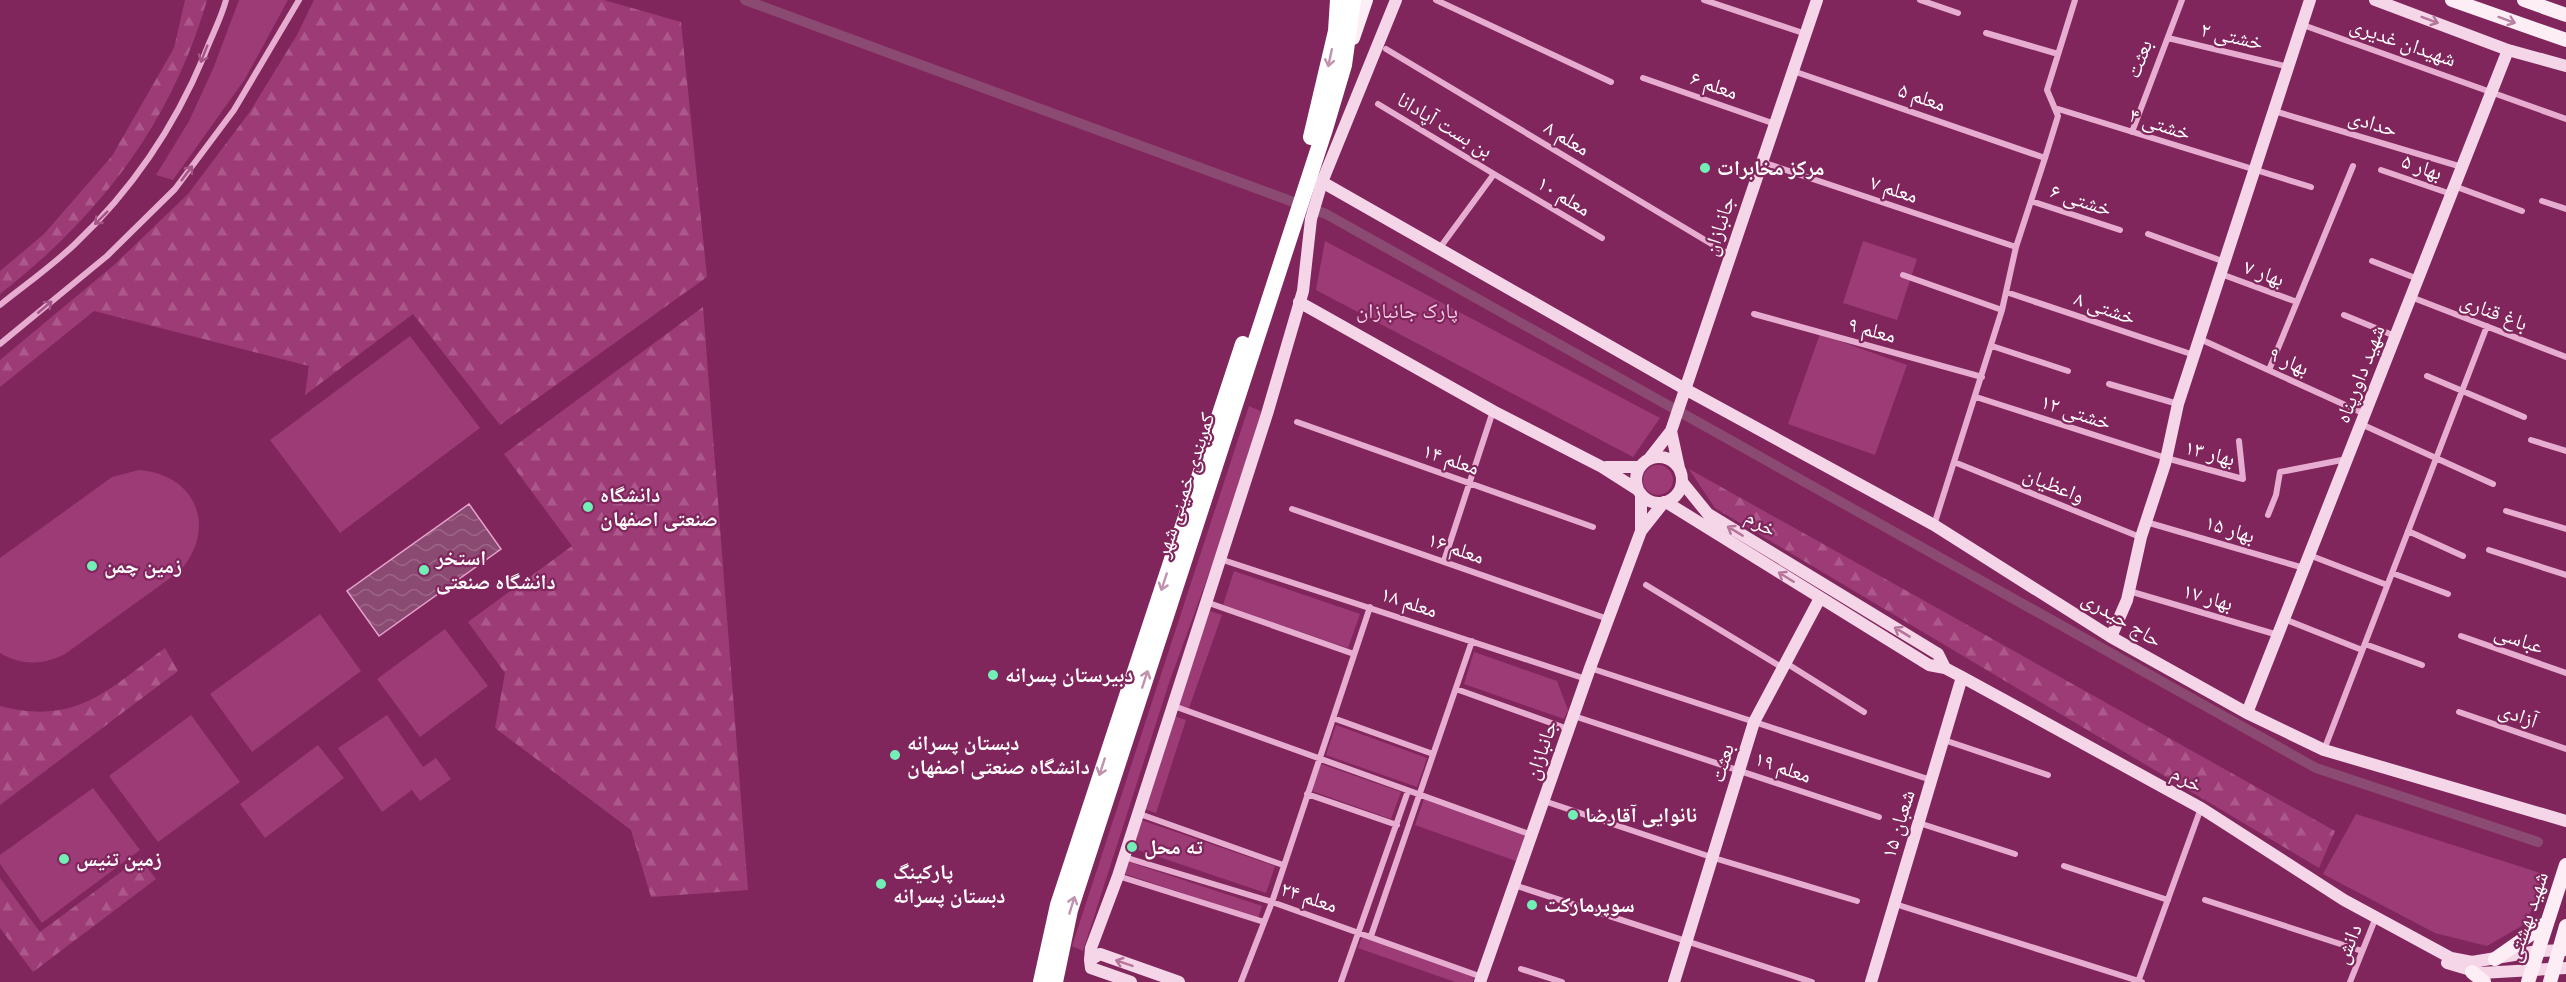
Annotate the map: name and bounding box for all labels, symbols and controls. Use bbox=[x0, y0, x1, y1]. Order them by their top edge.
street label: شهیدان غدیری bbox=[2347, 12, 2460, 71]
one-way arrow bbox=[2497, 15, 2516, 26]
street label: خشتی ۲ bbox=[2198, 16, 2266, 56]
one-way arrow bbox=[2420, 16, 2439, 27]
street label: بعثت bbox=[2120, 36, 2157, 81]
one-way arrow bbox=[198, 45, 209, 63]
one-way arrow bbox=[1324, 48, 1336, 67]
street label: معلم ۶ bbox=[1686, 65, 1741, 106]
street label: معلم ۵ bbox=[1894, 77, 1949, 118]
street label: بن بست آپادانا bbox=[1393, 86, 1497, 164]
street label: خشتی ۴ bbox=[2126, 102, 2194, 146]
street label: حدادی bbox=[2346, 103, 2401, 142]
street label: معلم ۸ bbox=[1539, 114, 1595, 163]
street label: بهار ۵ bbox=[2398, 148, 2446, 185]
place label: مرکز مخابرات bbox=[1717, 155, 1825, 180]
marker: مرکز مخابرات bbox=[1698, 161, 1712, 175]
one-way arrow bbox=[181, 166, 193, 182]
street label: معلم ۷ bbox=[1866, 169, 1921, 210]
street label: معلم ۱۰ bbox=[1532, 170, 1596, 223]
street label: خشتی ۶ bbox=[2047, 178, 2115, 222]
street label: جانبازان bbox=[1697, 193, 1740, 259]
one-way arrow bbox=[94, 211, 109, 226]
street label: بهار ۷ bbox=[2240, 254, 2288, 291]
street label: خشتی ۸ bbox=[2071, 285, 2139, 331]
street label: باغ قناری bbox=[2457, 287, 2531, 337]
park label: پارک جانبازان bbox=[1356, 298, 1458, 323]
one-way arrow bbox=[37, 300, 53, 313]
street label: معلم ۹ bbox=[1845, 311, 1899, 350]
street label: شهید داورپناه bbox=[2329, 321, 2390, 426]
street label: بهار ۹ bbox=[2265, 341, 2313, 380]
street label: خشتی ۱۲ bbox=[2037, 388, 2115, 436]
street label: کمربندی خمینی شهر bbox=[1149, 409, 1221, 562]
street label: بهار ۱۳ bbox=[2182, 434, 2238, 471]
street label: معلم ۱۴ bbox=[1419, 437, 1483, 482]
street label: واعظیان bbox=[2020, 461, 2088, 508]
place label: دانشگاه صنعتی اصفهان bbox=[600, 482, 718, 532]
marker: دانشگاه صنعتی اصفهان bbox=[581, 500, 595, 514]
street label: خرم bbox=[1740, 504, 1781, 543]
street label: بهار ۱۵ bbox=[2202, 509, 2258, 548]
one-way arrow bbox=[1727, 524, 1744, 536]
street label: معلم ۱۶ bbox=[1424, 526, 1488, 571]
place label: استخر دانشگاه صنعتی bbox=[435, 545, 556, 595]
place label: زمین چمن bbox=[104, 553, 182, 579]
marker: زمین چمن bbox=[85, 559, 99, 573]
marker: استخر دانشگاه صنعتی bbox=[417, 563, 431, 577]
one-way arrow bbox=[1778, 571, 1795, 583]
one-way arrow bbox=[1157, 572, 1168, 591]
street label: بهار ۱۷ bbox=[2180, 577, 2236, 616]
street label: معلم ۱۸ bbox=[1377, 581, 1441, 624]
street label: حاج حیدری bbox=[2077, 585, 2167, 653]
street label: عباسی bbox=[2491, 619, 2547, 660]
one-way arrow bbox=[1894, 625, 1911, 637]
place label: دبیرستان پسرانه bbox=[1005, 662, 1133, 687]
marker: دبیرستان پسرانه bbox=[986, 668, 1000, 682]
one-way arrow bbox=[1141, 670, 1152, 689]
street label: آزادی bbox=[2495, 696, 2542, 733]
street label: جانبازان bbox=[1519, 717, 1562, 783]
place label: دبستان پسرانه دانشگاه صنعتی اصفهان bbox=[907, 730, 1090, 780]
street label: بعثت bbox=[1704, 741, 1739, 785]
street label: معلم ۱۹ bbox=[1751, 745, 1815, 790]
marker: دبستان پسرانه دانشگاه صنعتی اصفهان bbox=[888, 748, 902, 762]
one-way arrow bbox=[1096, 757, 1107, 776]
street label: خرم bbox=[2166, 760, 2207, 799]
street label: ۱۵ شعبان bbox=[1875, 787, 1920, 861]
place label: نانوایی آقارضا bbox=[1585, 802, 1697, 828]
marker: نانوایی آقارضا bbox=[1566, 808, 1580, 822]
place label: ته محل bbox=[1144, 834, 1203, 860]
marker: ته محل bbox=[1125, 840, 1139, 854]
place label: زمین تنیس bbox=[76, 846, 162, 872]
marker: زمین تنیس bbox=[57, 852, 71, 866]
place label: پارکینگ دبستان پسرانه bbox=[893, 859, 1005, 908]
street label: شهید بهشتی bbox=[2500, 868, 2554, 966]
street label: معلم ۲۴ bbox=[1277, 876, 1341, 919]
marker: پارکینگ دبستان پسرانه bbox=[874, 877, 888, 891]
place label: سوپرمارکت bbox=[1544, 892, 1635, 917]
one-way arrow bbox=[1067, 896, 1078, 915]
marker: سوپرمارکت bbox=[1525, 898, 1539, 912]
street label: دانش bbox=[2328, 920, 2368, 968]
one-way arrow bbox=[1115, 956, 1134, 967]

